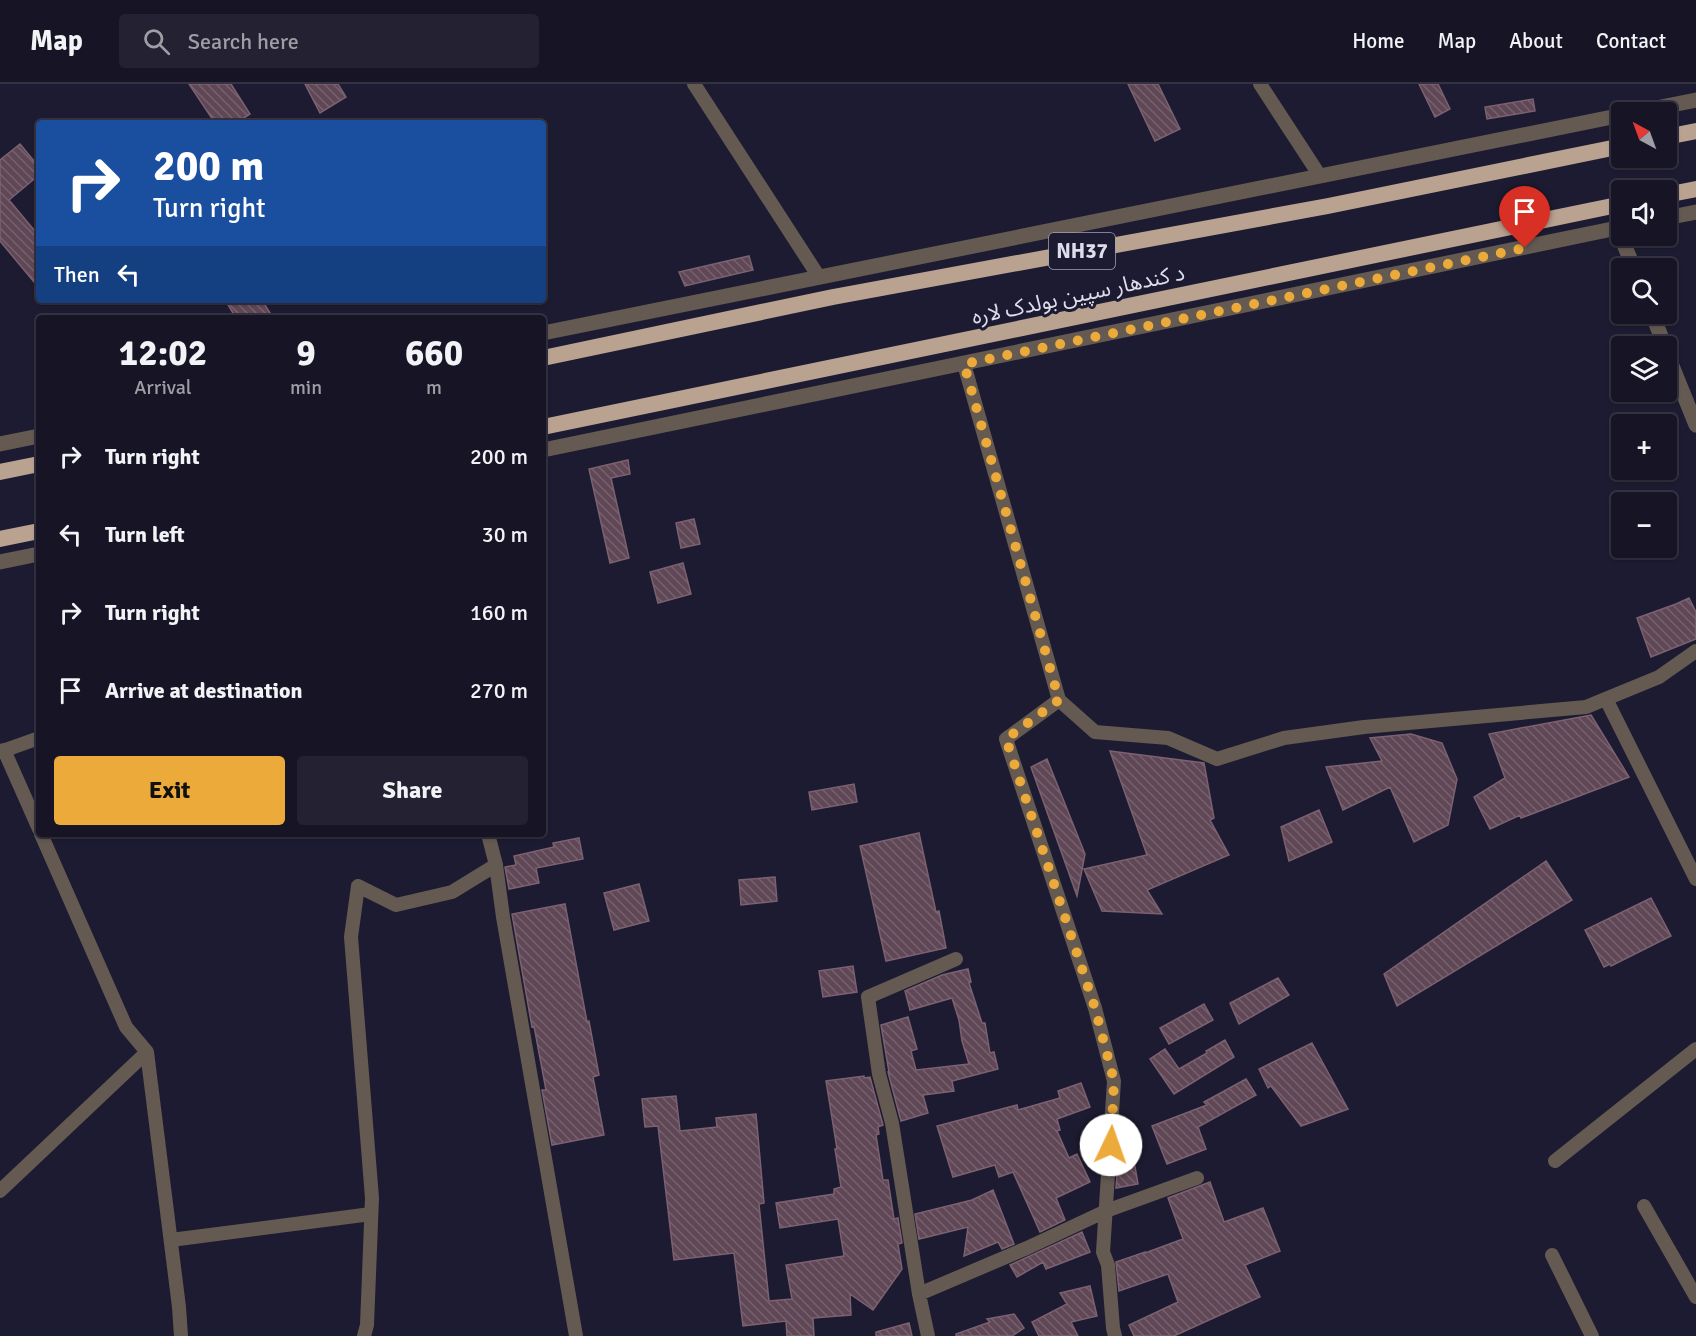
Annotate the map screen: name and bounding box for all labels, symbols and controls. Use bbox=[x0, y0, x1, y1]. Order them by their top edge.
search box bbox=[119, 14, 539, 68]
text: Map bbox=[30, 24, 83, 58]
icon: search bbox=[140, 25, 173, 58]
text: Search here bbox=[188, 28, 299, 55]
text: Home bbox=[1352, 28, 1405, 54]
text: Map bbox=[1438, 28, 1476, 54]
text: About bbox=[1509, 28, 1563, 54]
text: Contact bbox=[1596, 28, 1666, 54]
north arrow bbox=[1611, 102, 1677, 168]
map controls bbox=[1611, 102, 1677, 558]
text: 200 m bbox=[153, 141, 264, 192]
icon: right bbox=[54, 144, 132, 222]
button: sound bbox=[1611, 180, 1677, 246]
pin bbox=[1499, 186, 1550, 248]
text: Turn right bbox=[153, 192, 266, 225]
icon: arrive bbox=[1508, 195, 1541, 228]
road number: NH37 bbox=[1049, 233, 1115, 269]
icon: left bbox=[112, 258, 145, 291]
button: search bbox=[1611, 258, 1677, 324]
street label: د کندهار سپین بولدک لاره bbox=[969, 259, 1187, 331]
text: Then bbox=[54, 261, 100, 288]
text: 12:02 bbox=[119, 331, 207, 376]
text: 9 bbox=[296, 331, 316, 376]
text: 660 bbox=[405, 331, 463, 376]
button: layers bbox=[1611, 336, 1677, 402]
text: Arrival bbox=[134, 375, 192, 400]
text: min bbox=[290, 375, 322, 400]
text: m bbox=[426, 375, 442, 400]
button: + bbox=[1611, 414, 1677, 480]
icon: right bbox=[54, 440, 87, 473]
text: Turn right bbox=[105, 443, 200, 470]
text: 200 m bbox=[470, 443, 528, 470]
button: − bbox=[1611, 492, 1677, 558]
icon: left bbox=[54, 518, 87, 551]
text: Turn left bbox=[105, 521, 185, 548]
text: 30 m bbox=[482, 521, 528, 548]
icon: right bbox=[54, 596, 87, 629]
text: Turn right bbox=[105, 599, 200, 626]
text: 160 m bbox=[470, 599, 528, 626]
icon: arrive bbox=[54, 674, 87, 707]
text: Arrive at destination bbox=[105, 677, 302, 704]
text: 270 m bbox=[470, 677, 528, 704]
button: Exit bbox=[54, 756, 285, 825]
button: Share bbox=[297, 756, 528, 825]
position arrow bbox=[1079, 1113, 1143, 1177]

